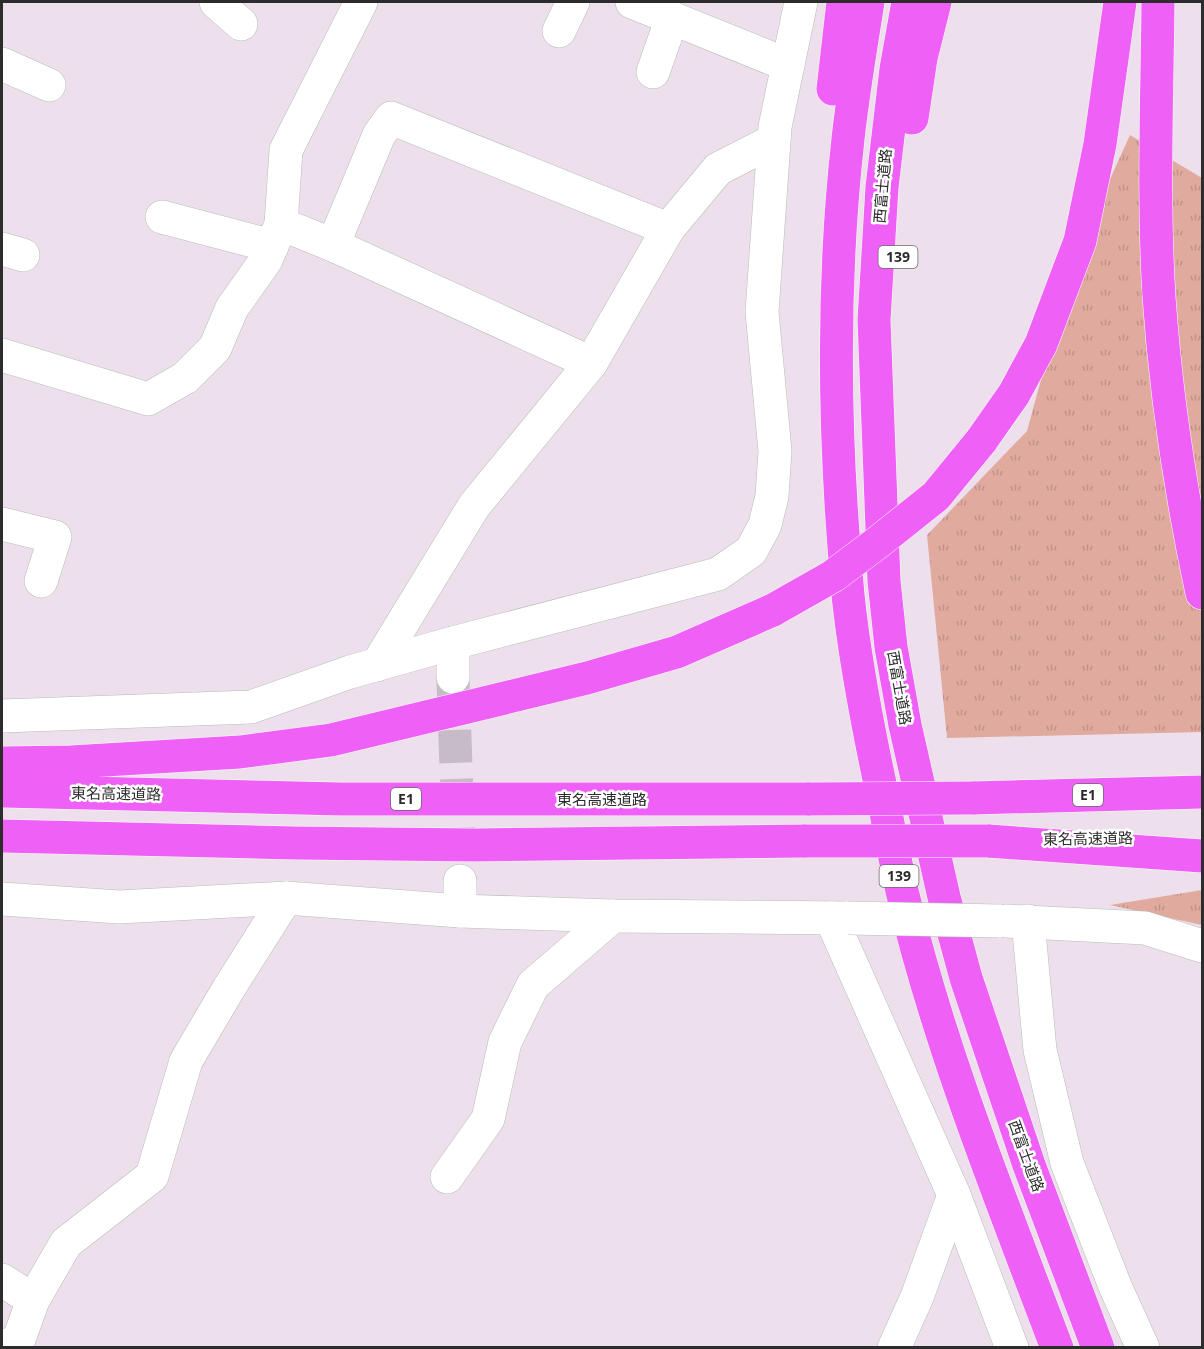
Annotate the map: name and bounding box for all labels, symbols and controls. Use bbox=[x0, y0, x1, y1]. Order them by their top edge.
street label: 西富士道路 bbox=[869, 148, 895, 224]
road number: 139 bbox=[878, 246, 918, 268]
street label: 西富士道路 bbox=[884, 649, 916, 727]
street label: 東名高速道路 bbox=[71, 782, 161, 804]
road number: E1 bbox=[1073, 784, 1103, 806]
road number: E1 bbox=[391, 788, 421, 810]
street label: 東名高速道路 bbox=[557, 789, 647, 809]
street label: 東名高速道路 bbox=[1043, 827, 1133, 849]
road number: 139 bbox=[880, 865, 918, 887]
street label: 西富士道路 bbox=[1005, 1117, 1049, 1194]

